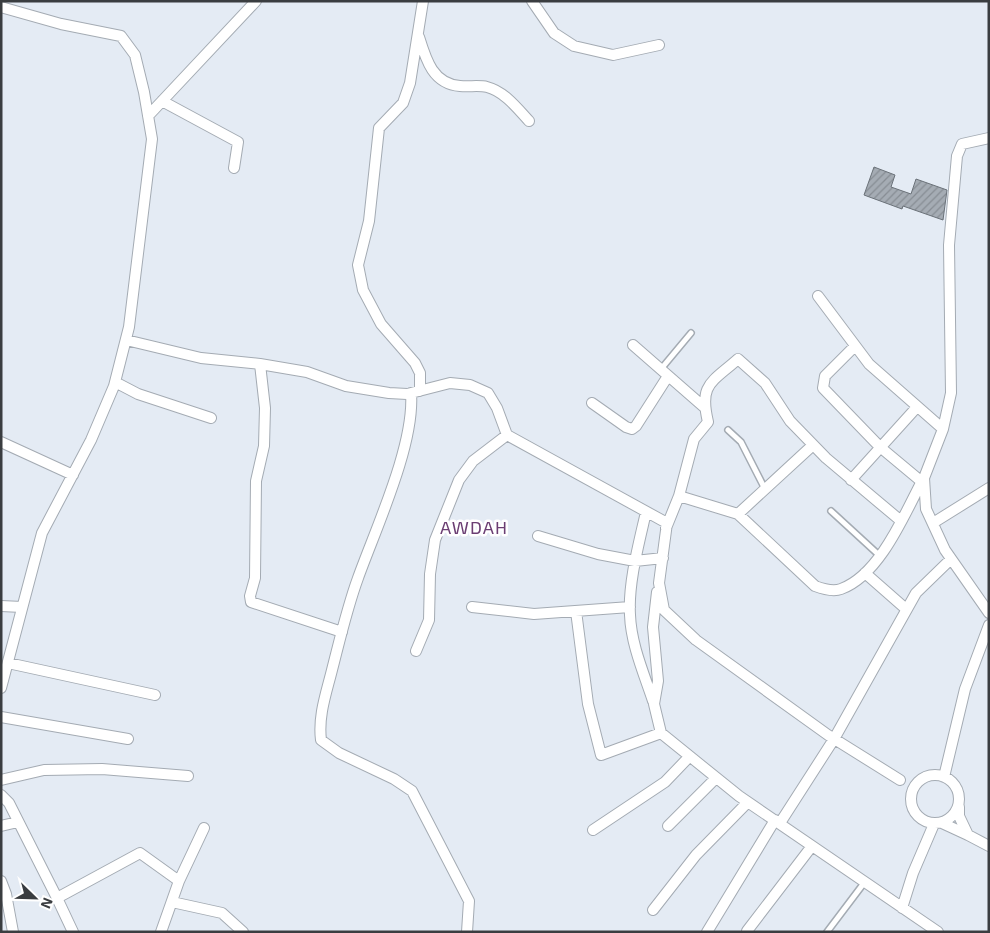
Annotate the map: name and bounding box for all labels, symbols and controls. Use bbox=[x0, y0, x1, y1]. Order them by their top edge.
district label: AWDAH bbox=[440, 516, 508, 538]
north arrow bbox=[10, 873, 60, 923]
text: N bbox=[38, 895, 57, 911]

